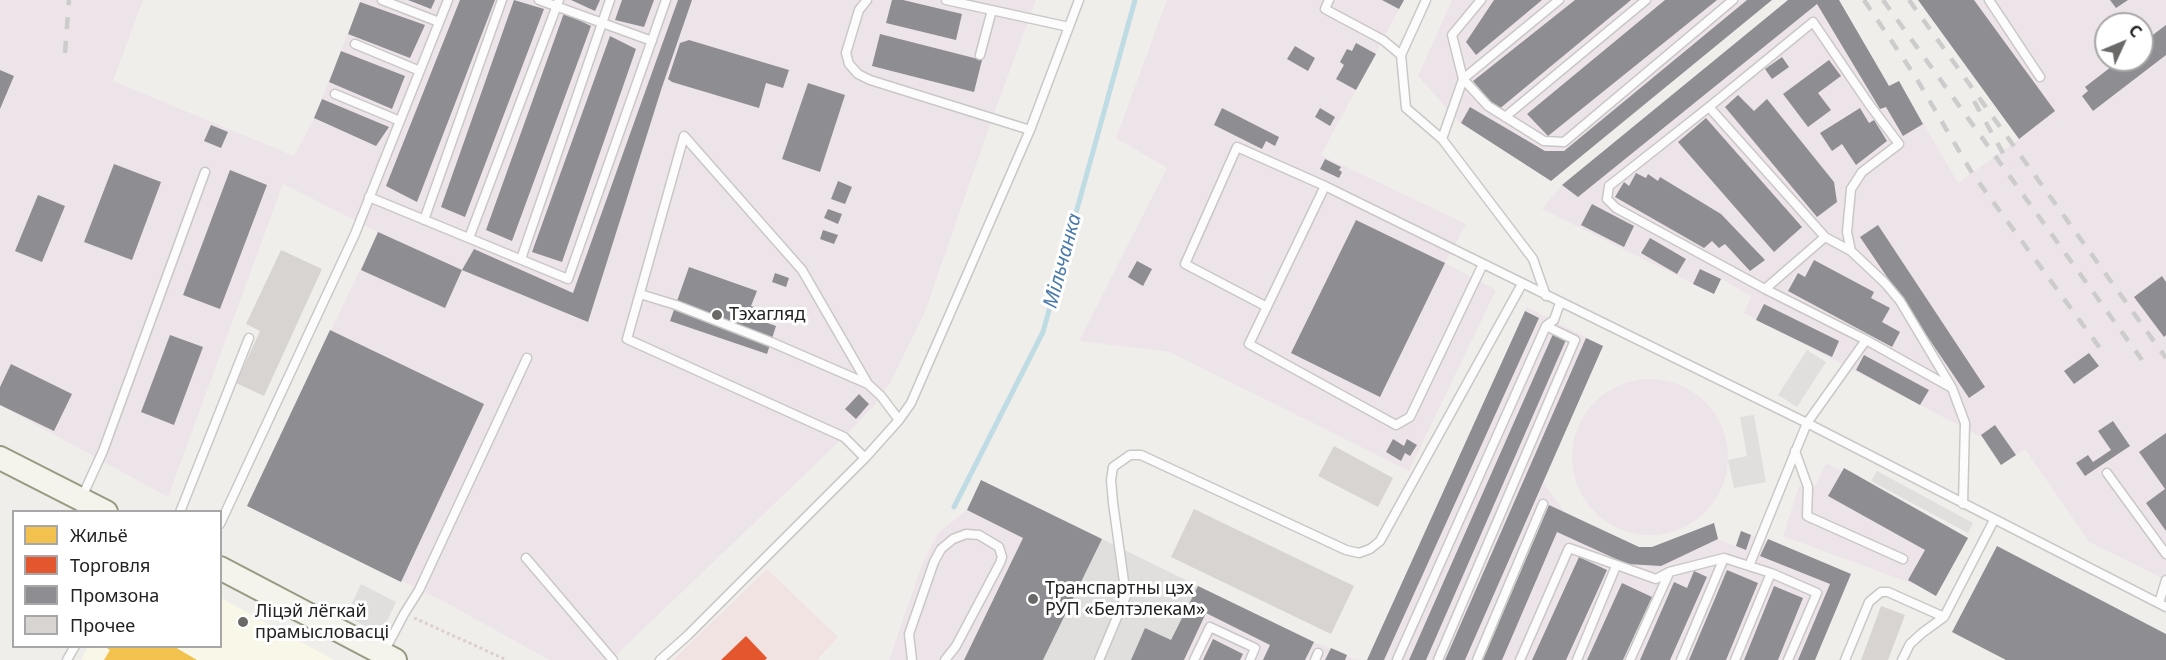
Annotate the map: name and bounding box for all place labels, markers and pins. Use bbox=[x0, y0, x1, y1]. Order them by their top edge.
place label: Тэхагляд bbox=[729, 304, 805, 326]
marker: Тэхагляд bbox=[710, 308, 724, 322]
place label: Транспартны цэх РУП «Белтэлекам» bbox=[1045, 578, 1205, 620]
marker: Транспартны цэх РУП «Белтэлекам» bbox=[1026, 592, 1040, 606]
place label: Ліцэй лёгкай прамысловасці bbox=[255, 601, 389, 644]
marker: Ліцэй лёгкай прамысловасці bbox=[236, 615, 250, 629]

